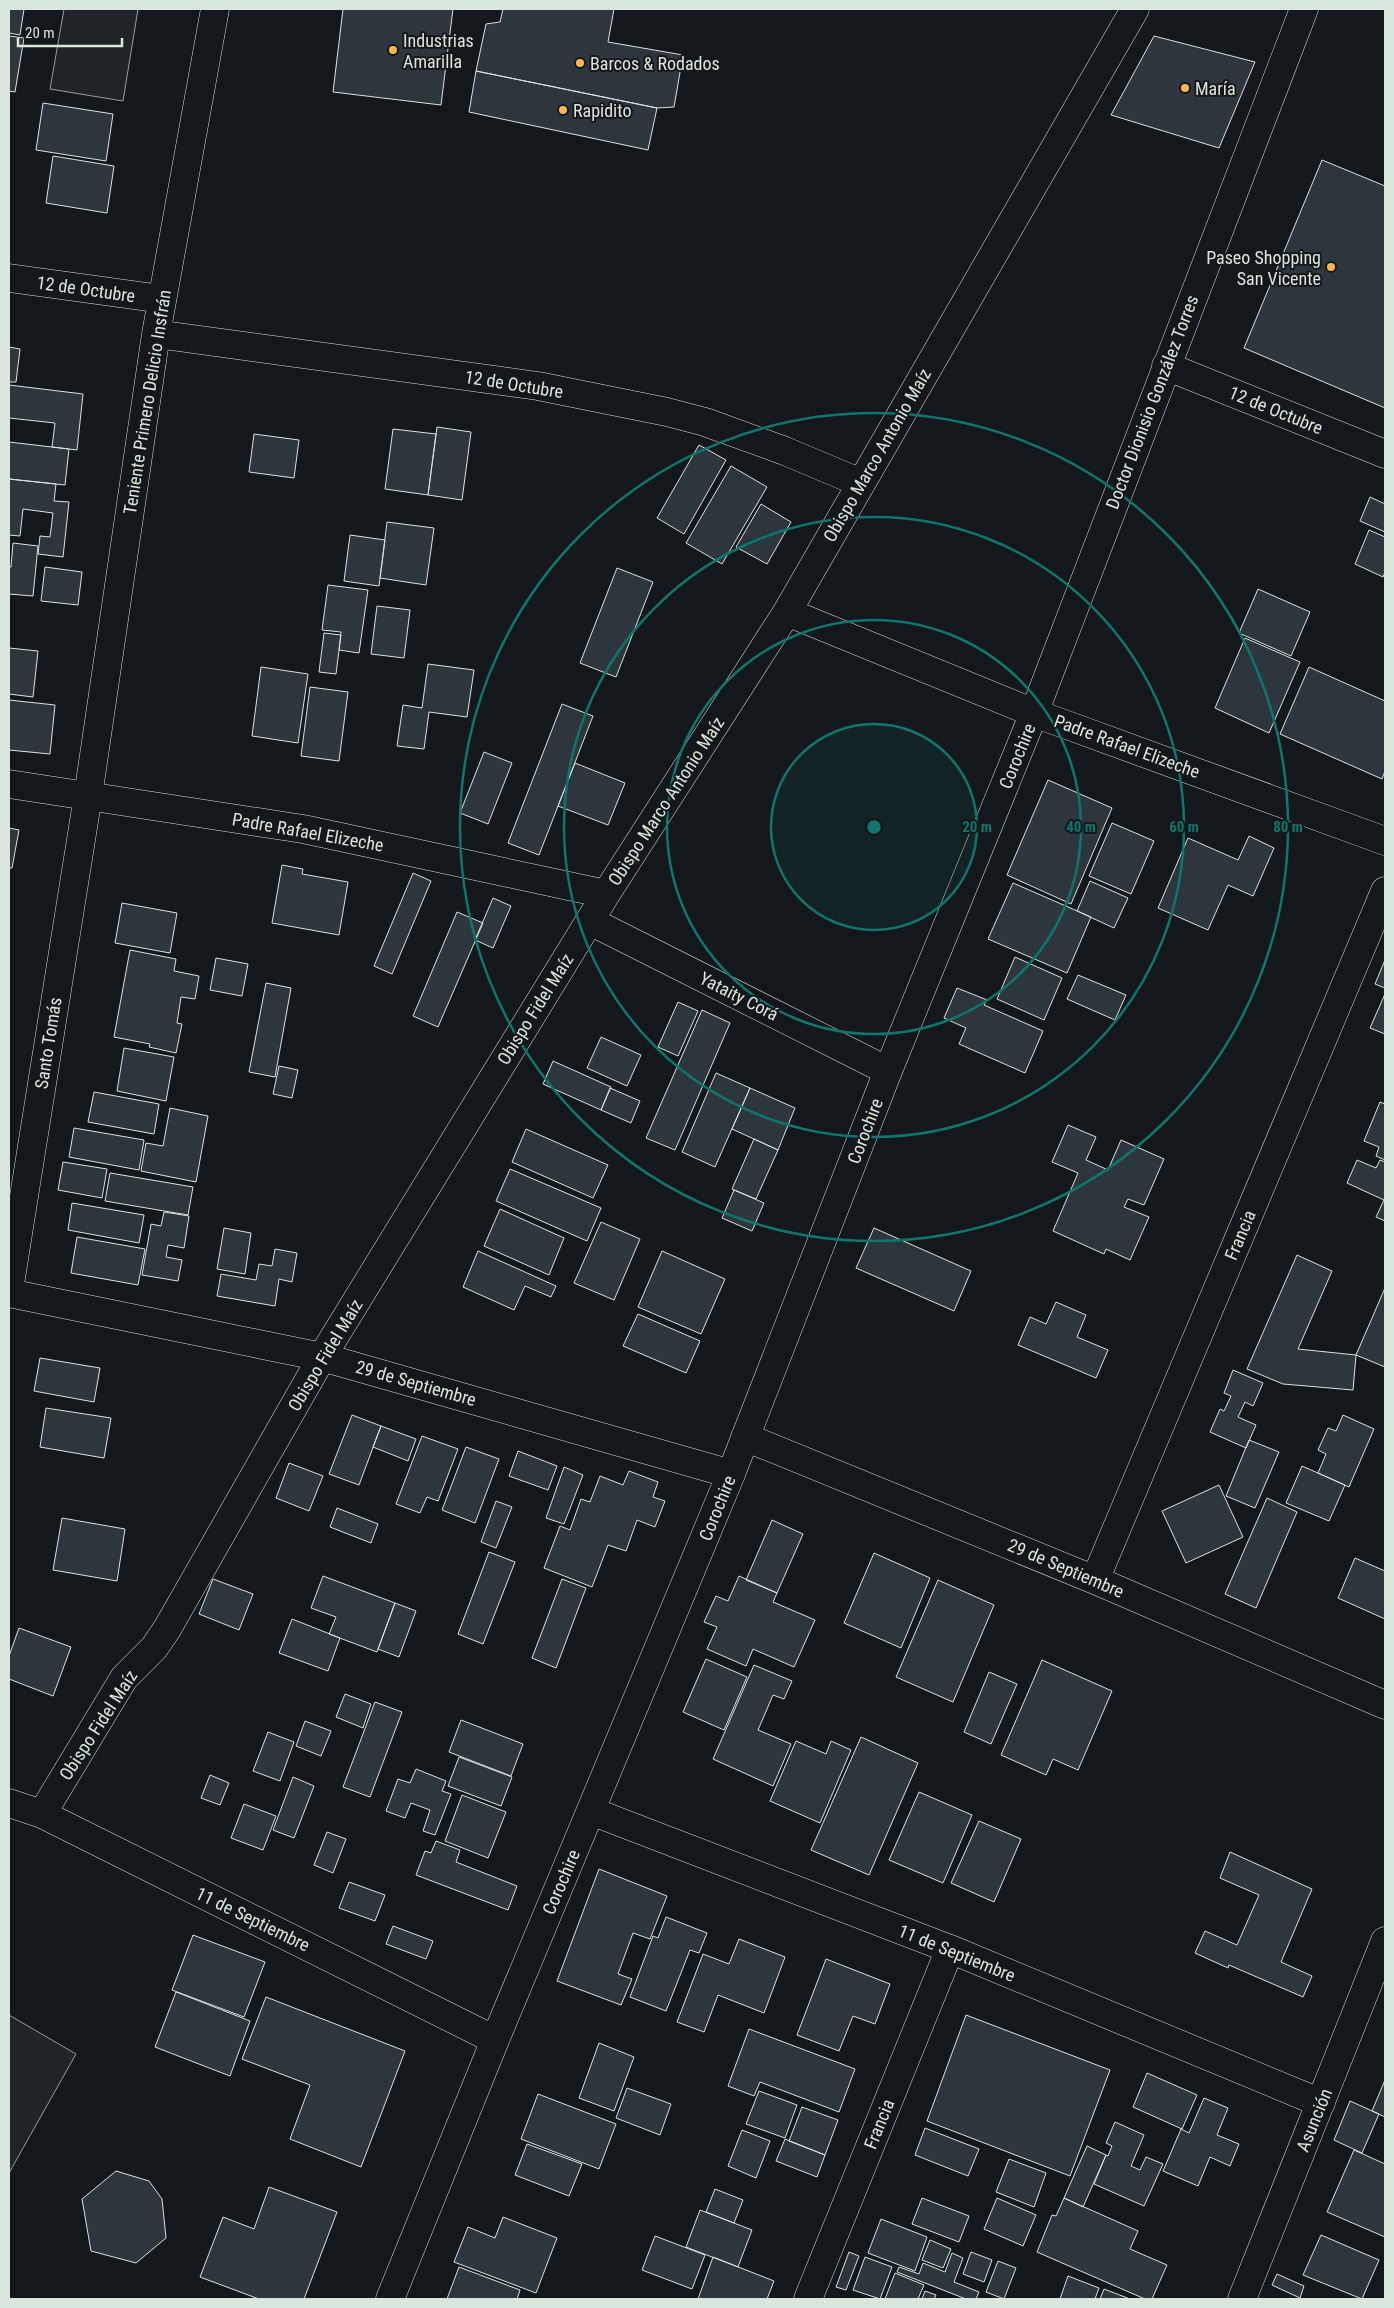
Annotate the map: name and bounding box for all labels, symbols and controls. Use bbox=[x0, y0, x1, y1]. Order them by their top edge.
scale bar bbox=[18, 15, 121, 47]
text: 20 m bbox=[25, 24, 55, 42]
place label: Industrias Amarilla bbox=[403, 30, 474, 72]
marker: Industrias Amarilla bbox=[387, 44, 399, 56]
place label: Barcos & Rodados bbox=[590, 53, 720, 74]
marker: Barcos & Rodados bbox=[574, 57, 586, 69]
place label: María bbox=[1195, 78, 1236, 99]
marker: María bbox=[1179, 82, 1191, 94]
place label: Rapidito bbox=[573, 100, 631, 121]
marker: Rapidito bbox=[557, 104, 569, 116]
place label: Paseo Shopping San Vicente bbox=[1206, 247, 1321, 289]
marker: Paseo Shopping San Vicente bbox=[1325, 261, 1337, 273]
street label: 12 de Octubre bbox=[35, 272, 137, 306]
street label: Teniente Primero Delicio Insfrán bbox=[119, 288, 175, 516]
street label: Doctor Dionisio González Torres bbox=[1101, 292, 1203, 512]
street label: Obispo Marco Antonio Maíz bbox=[819, 364, 935, 545]
street label: 12 de Octubre bbox=[463, 366, 565, 402]
street label: 12 de Octubre bbox=[1226, 382, 1326, 438]
street label: Padre Rafael Elizeche bbox=[1051, 710, 1203, 782]
street label: Obispo Marco Antonio Maíz bbox=[604, 713, 728, 889]
street label: Corochire bbox=[994, 720, 1040, 792]
street label: Padre Rafael Elizeche bbox=[231, 808, 385, 856]
centre of rings bbox=[865, 818, 883, 836]
text: 20 m bbox=[962, 818, 992, 836]
text: 40 m bbox=[1066, 818, 1096, 836]
text: 60 m bbox=[1169, 818, 1199, 836]
text: 80 m bbox=[1273, 818, 1303, 836]
street label: Obispo Fidel Maíz bbox=[492, 950, 578, 1068]
street label: Yataity Corá bbox=[696, 967, 782, 1025]
street label: Santo Tomás bbox=[30, 996, 66, 1090]
street label: Corochire bbox=[843, 1095, 887, 1167]
street label: Francia bbox=[1220, 1207, 1260, 1263]
street label: Obispo Fidel Maíz bbox=[283, 1295, 367, 1415]
street label: 29 de Septiembre bbox=[353, 1356, 479, 1410]
street label: Corochire bbox=[694, 1472, 740, 1544]
street label: 29 de Septiembre bbox=[1005, 1534, 1127, 1602]
street label: Obispo Fidel Maíz bbox=[55, 1666, 141, 1784]
street label: Corochire bbox=[538, 1846, 584, 1918]
street label: 11 de Septiembre bbox=[193, 1882, 313, 1956]
street label: 11 de Septiembre bbox=[896, 1920, 1018, 1986]
street label: Asunción bbox=[1292, 2085, 1336, 2155]
street label: Francia bbox=[860, 2096, 898, 2152]

